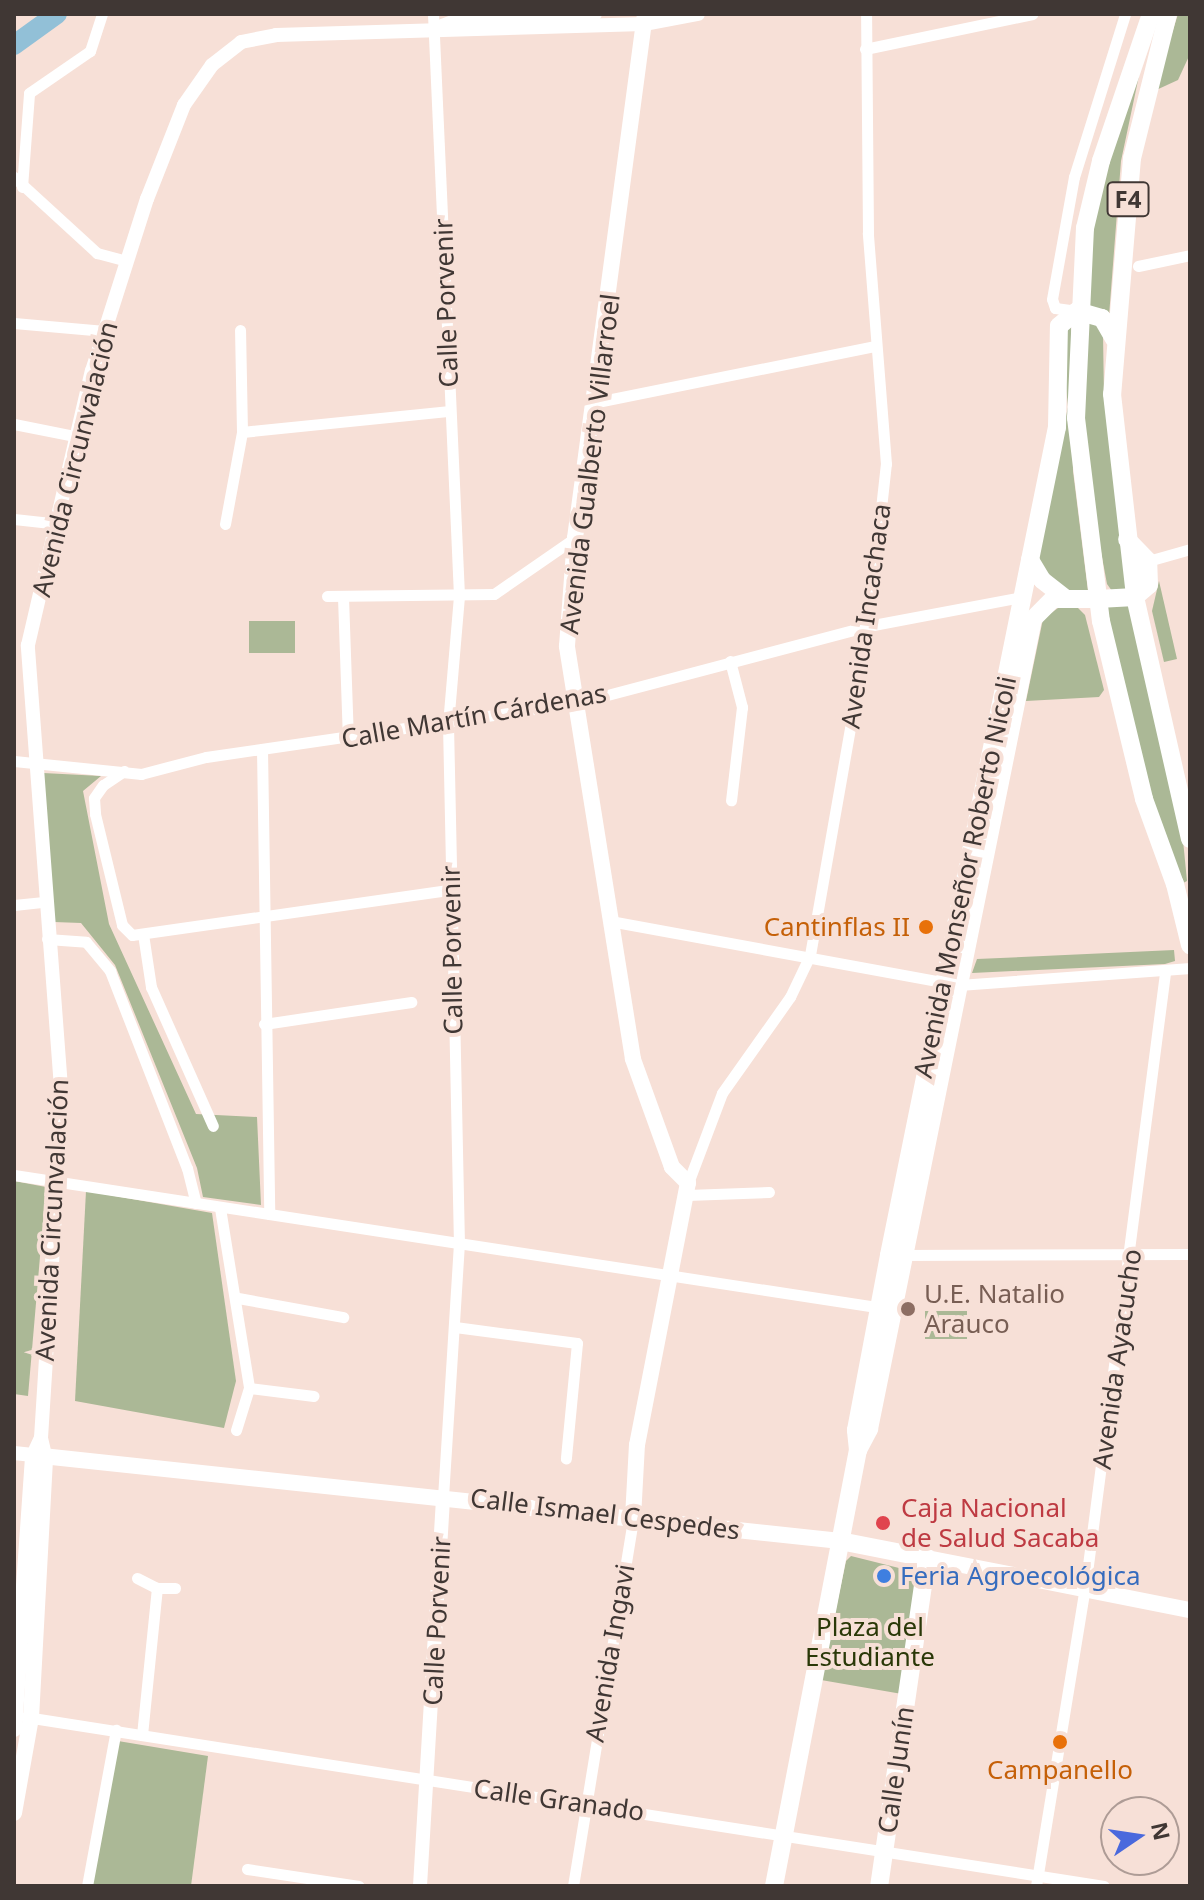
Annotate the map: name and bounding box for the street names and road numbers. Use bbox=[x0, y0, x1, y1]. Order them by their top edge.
road number: F4 bbox=[1106, 179, 1150, 219]
street label: Calle Porvenir bbox=[427, 218, 465, 388]
street label: Avenida Gualberto Villarroel bbox=[554, 292, 626, 636]
street label: Avenida Circunvalación bbox=[26, 318, 124, 600]
street label: Avenida Incachaca bbox=[835, 502, 897, 730]
street label: Avenida Monseñor Roberto Nicoli bbox=[907, 673, 1023, 1081]
street label: Calle Martín Cárdenas bbox=[339, 677, 609, 755]
street label: Calle Porvenir bbox=[435, 865, 469, 1035]
street label: Avenida Circunvalación bbox=[29, 1078, 75, 1362]
street label: Avenida Ayacucho bbox=[1086, 1247, 1148, 1471]
street label: Calle Ismael Cespedes bbox=[468, 1482, 742, 1546]
street label: Calle Porvenir bbox=[417, 1536, 457, 1706]
street label: Avenida Ingavi bbox=[579, 1562, 641, 1744]
street label: Calle Junín bbox=[872, 1705, 920, 1835]
street label: Calle Granado bbox=[472, 1773, 646, 1827]

